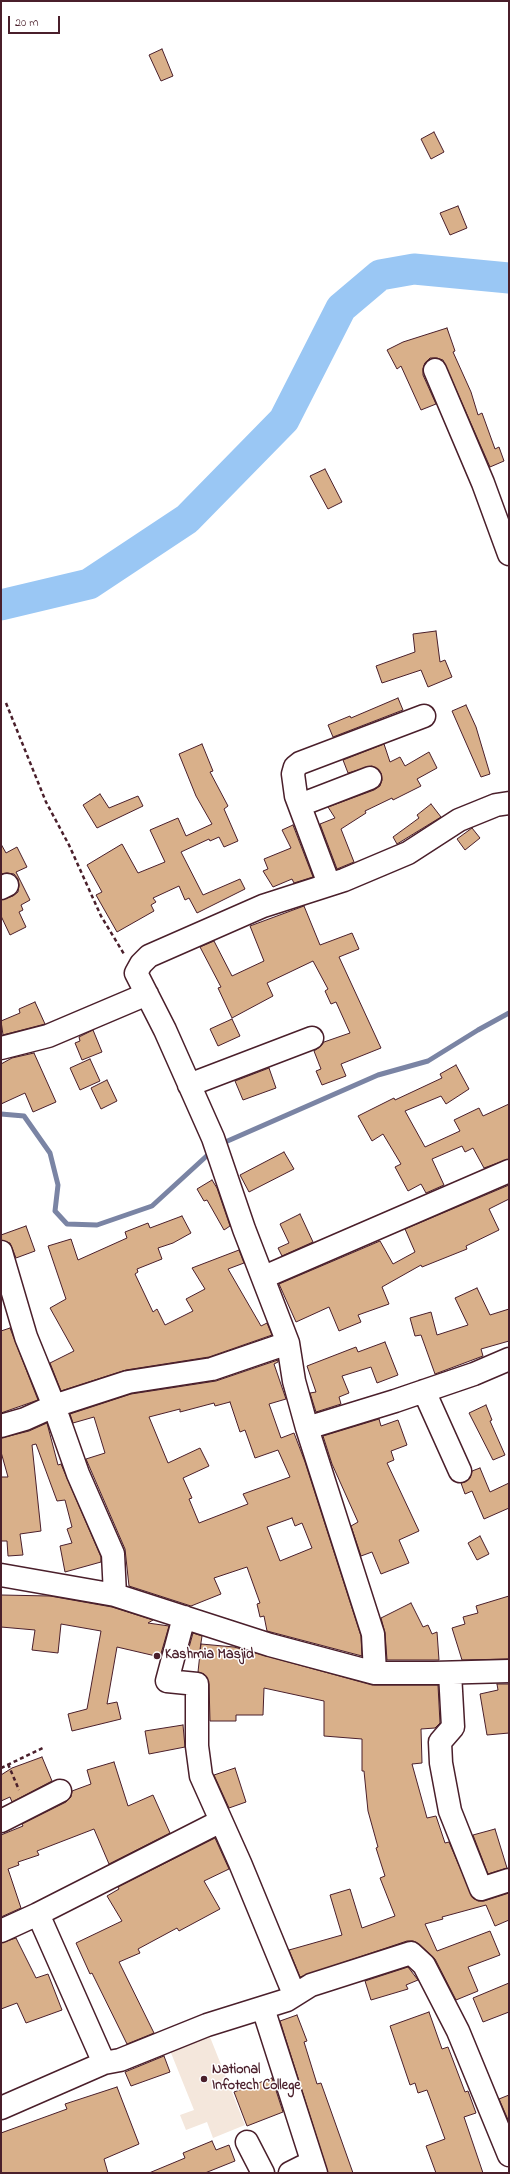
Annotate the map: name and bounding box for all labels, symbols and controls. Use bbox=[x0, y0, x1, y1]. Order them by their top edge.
scale bar bbox=[10, 8, 62, 34]
text: 20 m bbox=[15, 14, 38, 32]
place label: Kashmia Masjid bbox=[165, 1648, 254, 1664]
marker: Kashmia Masjid bbox=[152, 1651, 162, 1661]
place label: National Infotech College bbox=[212, 2063, 301, 2096]
marker: National Infotech College bbox=[199, 2074, 209, 2084]

